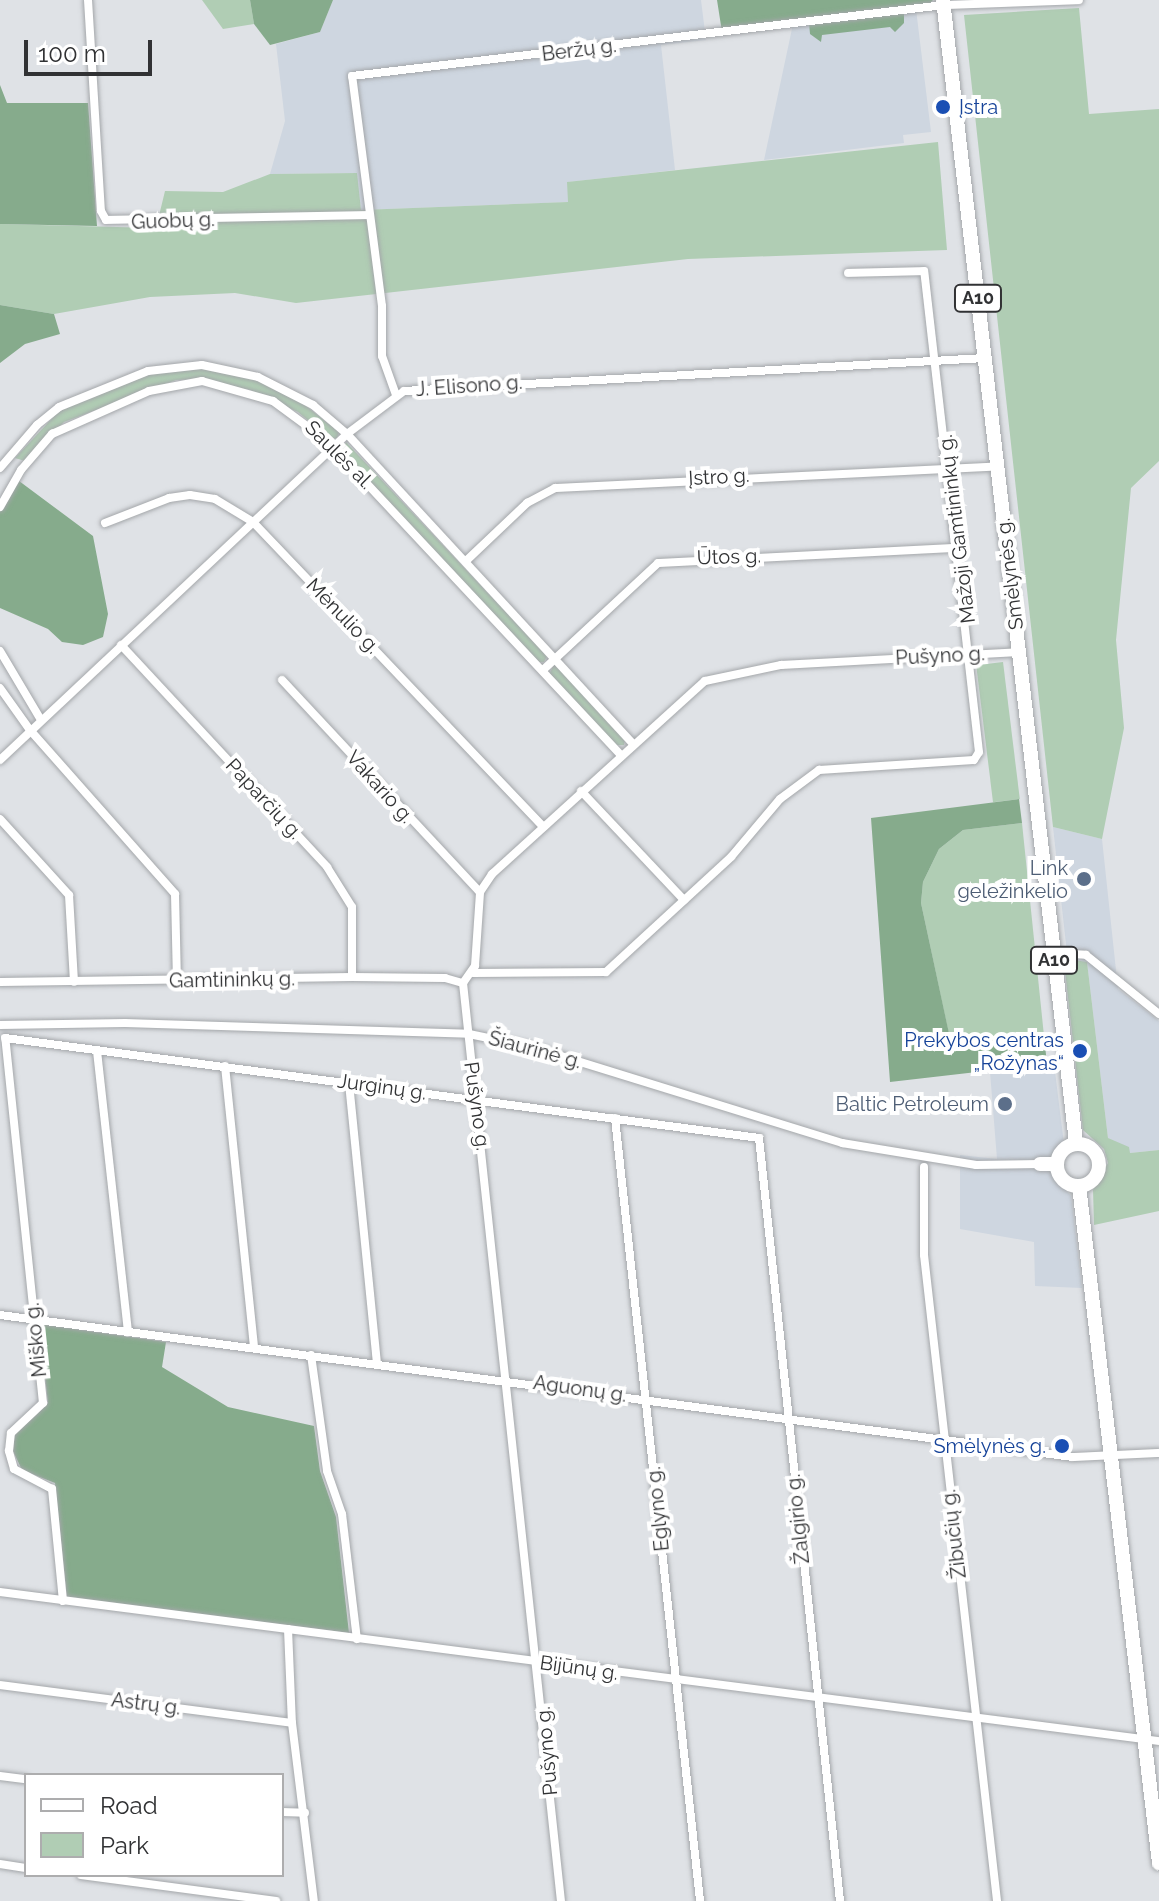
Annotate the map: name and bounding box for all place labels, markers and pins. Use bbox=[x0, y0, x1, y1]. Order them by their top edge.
place label: Įstra bbox=[959, 95, 998, 119]
marker: Įstra bbox=[934, 98, 952, 116]
place label: Link geležinkelio bbox=[957, 856, 1068, 903]
marker: Link geležinkelio bbox=[1075, 870, 1093, 888]
place label: Prekybos centras „Rožynas“ bbox=[904, 1028, 1064, 1075]
marker: Prekybos centras „Rožynas“ bbox=[1071, 1042, 1089, 1060]
place label: Baltic Petroleum bbox=[836, 1092, 989, 1116]
marker: Baltic Petroleum bbox=[996, 1095, 1014, 1113]
place label: Smėlynės g. bbox=[933, 1434, 1046, 1458]
marker: Smėlynės g. bbox=[1053, 1437, 1071, 1455]

